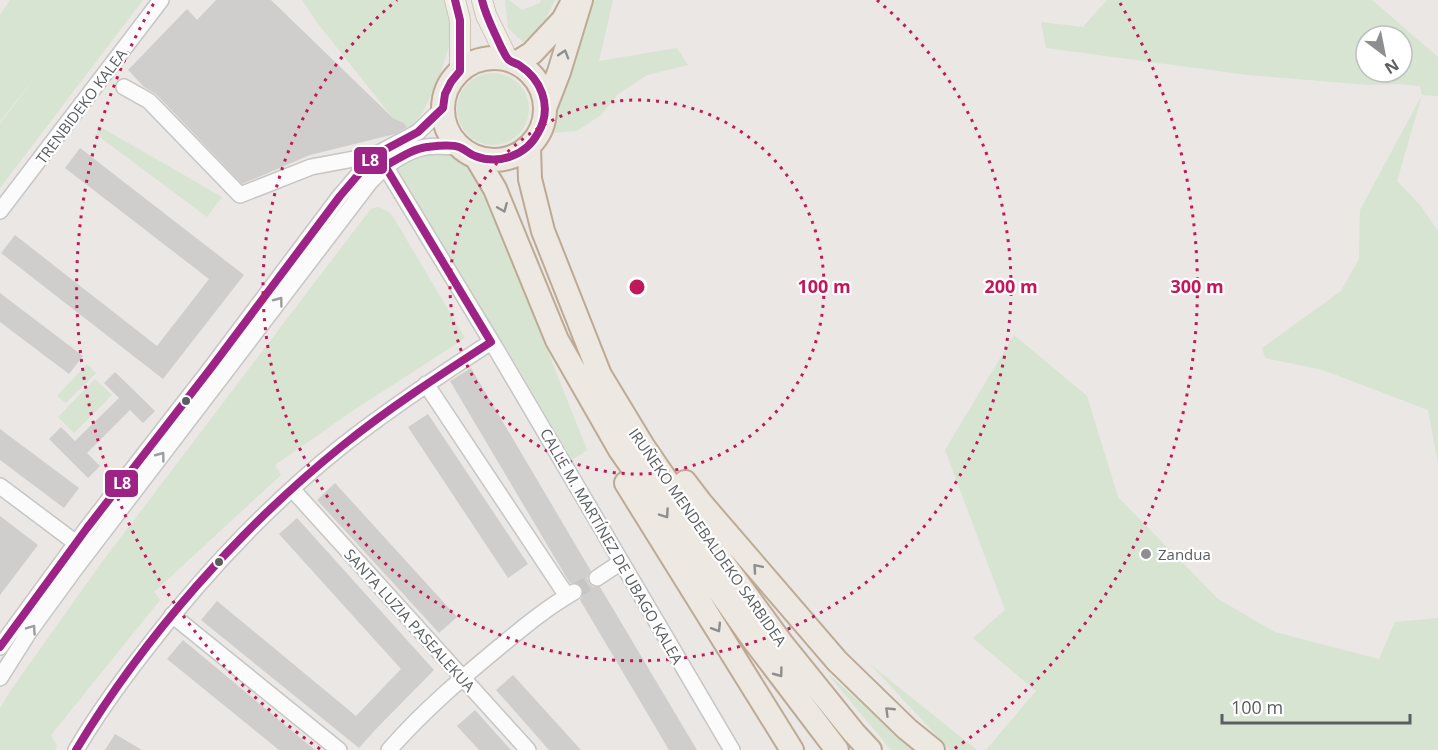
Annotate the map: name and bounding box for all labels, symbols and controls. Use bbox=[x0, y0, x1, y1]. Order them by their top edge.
north arrow bbox=[1354, 24, 1414, 84]
street label: TRENBIDEKO KALEA bbox=[31, 44, 131, 168]
one-way arrow bbox=[557, 49, 569, 60]
text: N bbox=[1381, 54, 1403, 79]
line badge: L8 bbox=[353, 146, 388, 175]
text: L8 bbox=[361, 149, 379, 171]
one-way arrow bbox=[496, 202, 508, 213]
text: 100 m bbox=[797, 274, 851, 298]
text: 200 m bbox=[984, 274, 1038, 298]
text: 300 m bbox=[1170, 274, 1224, 298]
centre of rings bbox=[627, 277, 647, 297]
one-way arrow bbox=[272, 296, 283, 307]
unlabelled marker bbox=[180, 395, 192, 407]
street label: IRUÑEKO MENDEBALDEKO SARBIDEA bbox=[625, 424, 792, 650]
street label: CALLE M. MARTÍNEZ DE UBAGO KALEA bbox=[536, 425, 688, 668]
one-way arrow bbox=[154, 452, 165, 463]
line badge: L8 bbox=[104, 469, 139, 498]
text: L8 bbox=[113, 472, 131, 494]
one-way arrow bbox=[658, 508, 669, 519]
street label: SANTA LUZIA PASEALEKUA bbox=[340, 544, 480, 696]
place label: Zandua bbox=[1158, 544, 1211, 564]
marker: Zandua bbox=[1139, 547, 1153, 561]
unlabelled marker bbox=[213, 556, 225, 568]
one-way arrow bbox=[753, 564, 764, 575]
one-way arrow bbox=[709, 622, 721, 632]
one-way arrow bbox=[25, 624, 36, 635]
one-way arrow bbox=[771, 666, 782, 677]
scale bar bbox=[1222, 687, 1410, 725]
text: 100 m bbox=[1231, 695, 1283, 719]
one-way arrow bbox=[885, 708, 896, 719]

